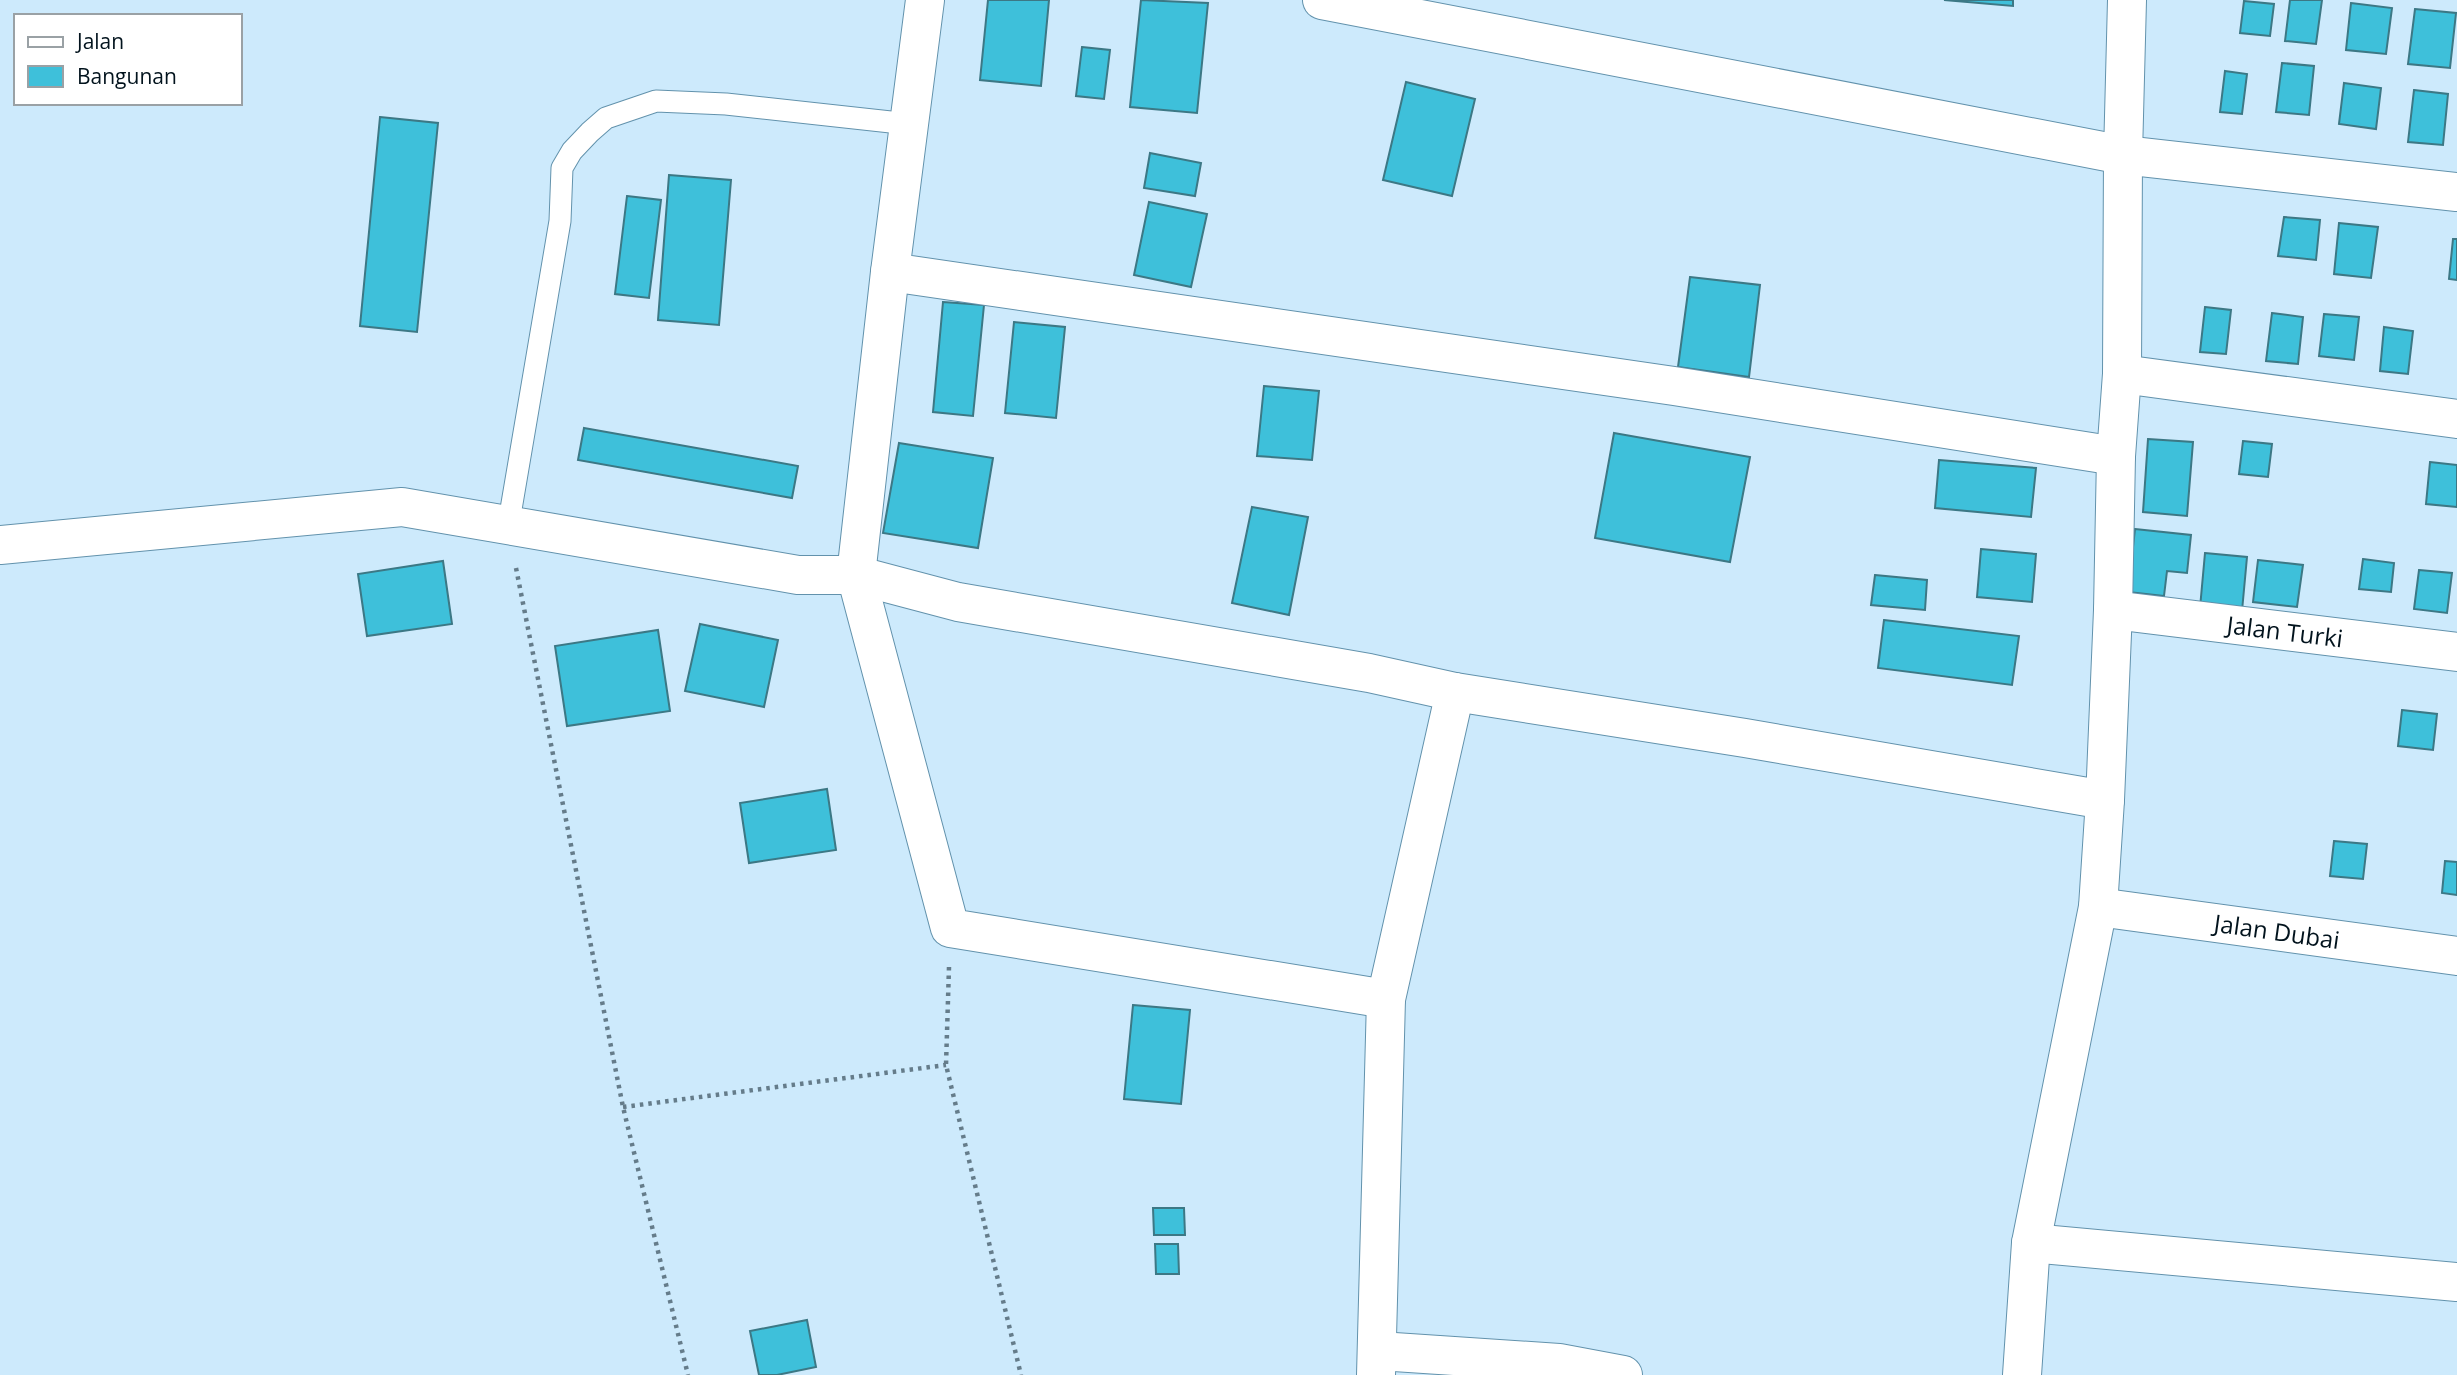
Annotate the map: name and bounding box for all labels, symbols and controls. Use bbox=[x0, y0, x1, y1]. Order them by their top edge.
legend bbox=[14, 14, 242, 105]
text: Jalan bbox=[75, 27, 124, 55]
text: Bangunan bbox=[77, 62, 177, 90]
street label: Jalan Turki bbox=[2223, 607, 2345, 654]
street label: Jalan Dubai bbox=[2210, 906, 2342, 956]

